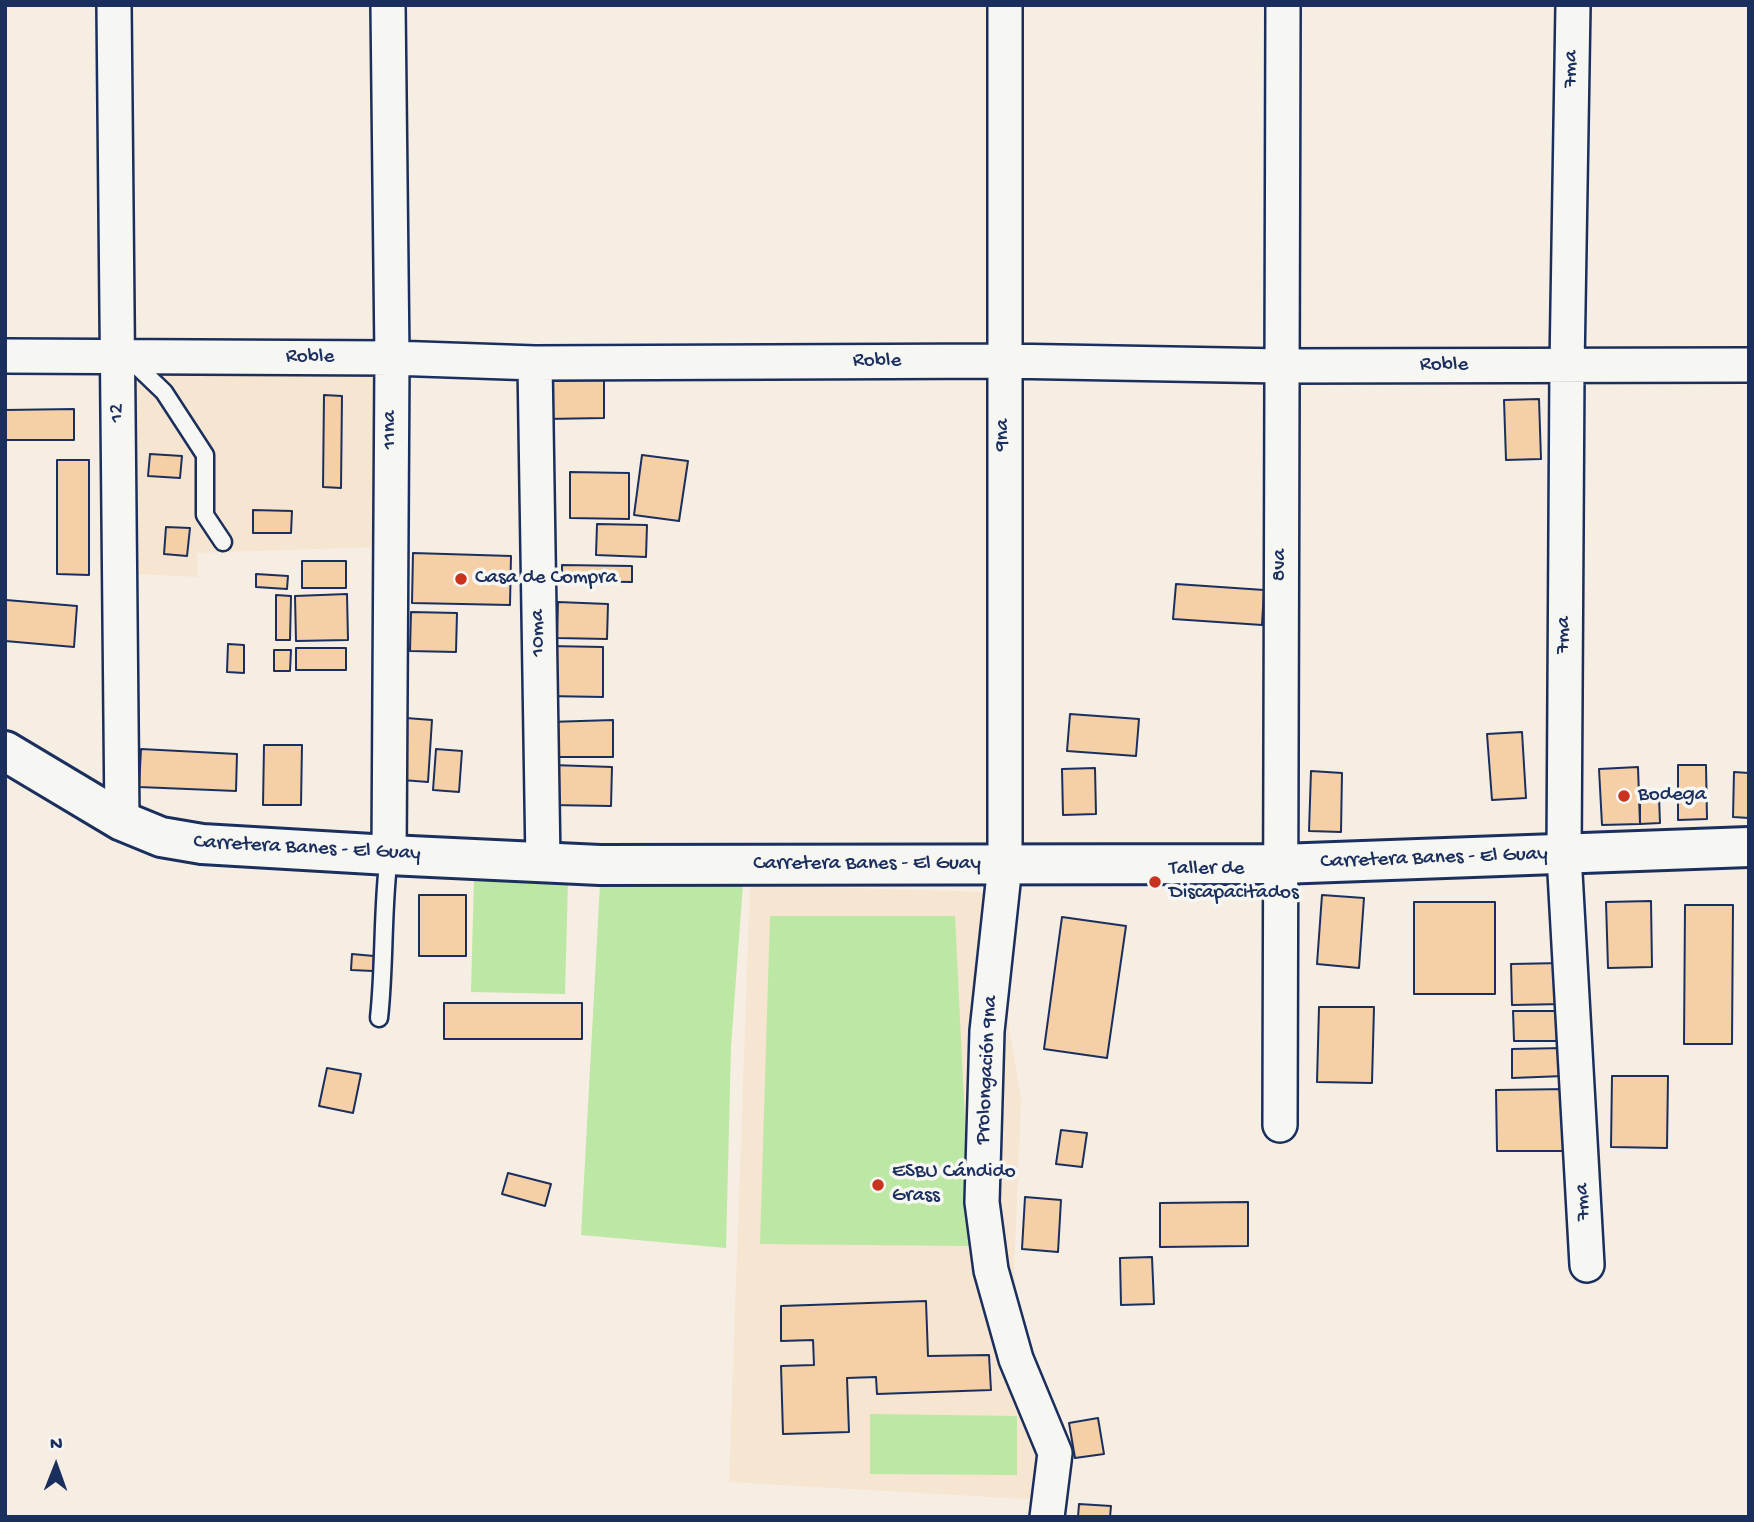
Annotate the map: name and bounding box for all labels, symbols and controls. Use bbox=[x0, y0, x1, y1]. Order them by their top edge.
street label: 7ma bbox=[1559, 50, 1585, 88]
street label: Roble bbox=[286, 345, 334, 371]
street label: Roble bbox=[853, 349, 901, 375]
street label: Roble bbox=[1420, 353, 1468, 379]
street label: 12 bbox=[105, 403, 131, 423]
street label: 11na bbox=[378, 411, 404, 449]
street label: 9na bbox=[991, 419, 1017, 451]
street label: 8va bbox=[1268, 549, 1294, 581]
place label: Casa de Compra bbox=[475, 566, 617, 592]
marker: Casa de Compra bbox=[453, 571, 469, 587]
street label: 10ma bbox=[526, 609, 552, 657]
street label: 7ma bbox=[1552, 616, 1578, 654]
place label: Bodega bbox=[1638, 783, 1706, 809]
marker: Bodega bbox=[1616, 788, 1632, 804]
street label: Carretera Banes - El Guay bbox=[193, 830, 421, 868]
street label: Carretera Banes - El Guay bbox=[1320, 842, 1548, 876]
street label: Carretera Banes - El Guay bbox=[753, 852, 981, 878]
place label: Taller de Discapacitados bbox=[1169, 857, 1299, 907]
marker: Taller de Discapacitados bbox=[1147, 874, 1163, 890]
street label: Prolongación 9na bbox=[972, 995, 1004, 1145]
place label: ESBU Cándido Grass bbox=[892, 1160, 1016, 1210]
marker: ESBU Cándido Grass bbox=[870, 1177, 886, 1193]
street label: 7ma bbox=[1570, 1183, 1598, 1221]
north arrow bbox=[21, 1431, 91, 1501]
text: N bbox=[50, 1433, 63, 1456]

